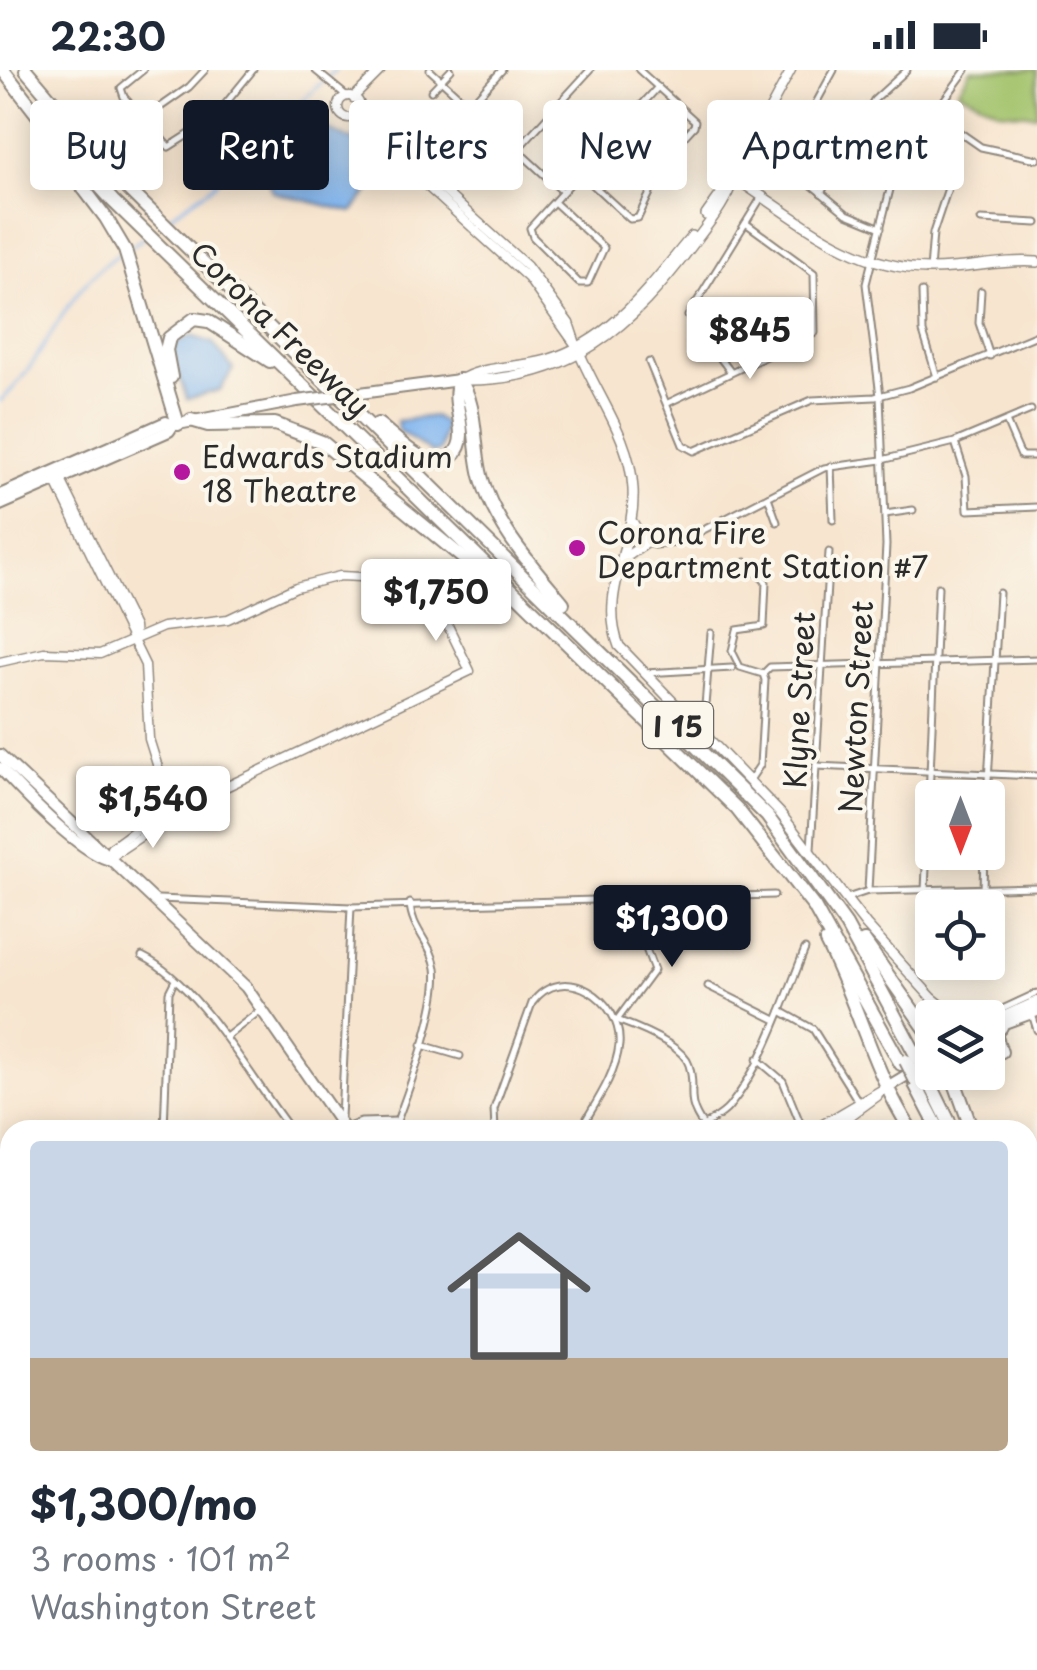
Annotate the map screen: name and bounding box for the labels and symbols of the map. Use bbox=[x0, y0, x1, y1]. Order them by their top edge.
street label: Corona Freeway bbox=[181, 230, 381, 426]
pin: $845 bbox=[691, 297, 809, 382]
place label: Edwards Stadium 18 Theatre bbox=[202, 433, 453, 512]
marker: Edwards Stadium 18 Theatre bbox=[171, 461, 193, 483]
place label: Corona Fire Department Station #7 bbox=[597, 509, 928, 588]
marker: Corona Fire Department Station #7 bbox=[566, 537, 588, 559]
pin: $1,750 bbox=[355, 559, 517, 644]
street label: Newton Street bbox=[827, 599, 883, 815]
street label: Klyne Street bbox=[771, 610, 825, 790]
road number: I 15 bbox=[643, 702, 713, 748]
pin: $1,540 bbox=[72, 766, 234, 851]
north arrow bbox=[915, 780, 1005, 870]
pin: $1,300 bbox=[591, 885, 753, 970]

